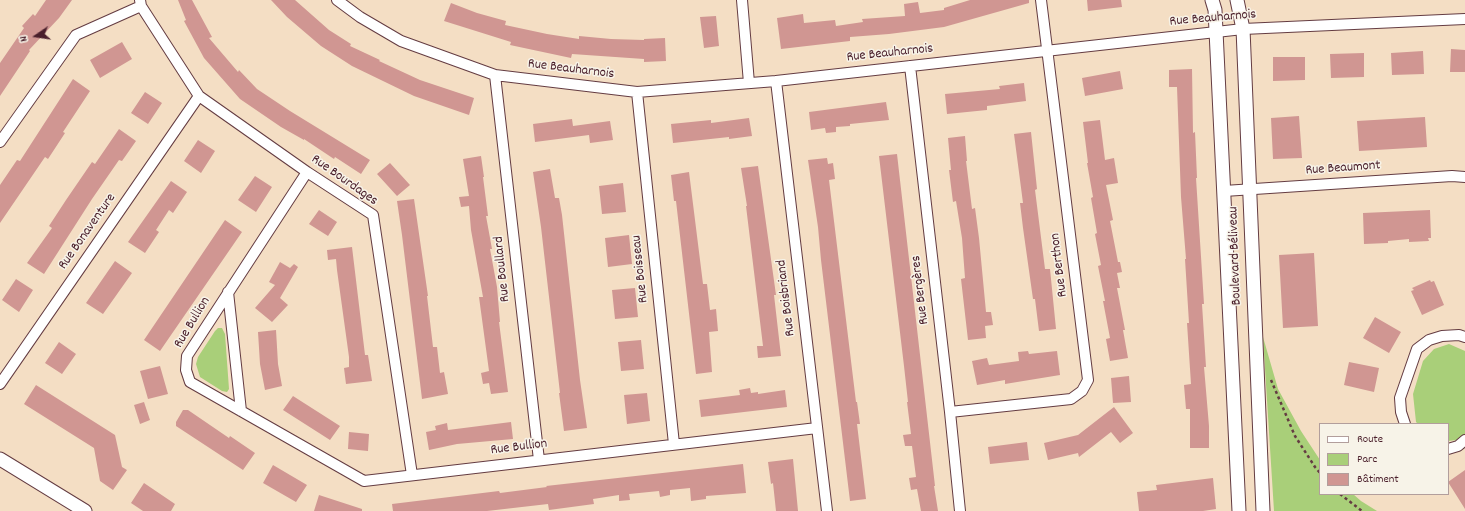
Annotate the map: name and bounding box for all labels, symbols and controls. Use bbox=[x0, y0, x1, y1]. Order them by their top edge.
street label: Rue Beauharnois bbox=[1169, 7, 1257, 31]
north arrow bbox=[16, 16, 56, 56]
text: N bbox=[16, 34, 33, 43]
street label: Rue Beauharnois bbox=[846, 41, 934, 67]
street label: Rue Beauharnois bbox=[527, 56, 615, 84]
street label: Rue Bourdages bbox=[307, 152, 381, 210]
street label: Rue Beaumont bbox=[1305, 158, 1381, 180]
street label: Rue Bonaventure bbox=[56, 191, 120, 273]
street label: Boulevard Béliveau bbox=[1226, 206, 1246, 306]
street label: Rue Berthon bbox=[1048, 232, 1072, 298]
street label: Rue Boisseau bbox=[629, 234, 653, 304]
street label: Rue Boullard bbox=[491, 235, 515, 303]
street label: Rue Bergères bbox=[908, 254, 934, 326]
street label: Rue Boisbriand bbox=[774, 259, 800, 337]
street label: Rue Bullion bbox=[171, 294, 215, 352]
legend bbox=[1319, 423, 1449, 495]
text: Route bbox=[1357, 431, 1383, 448]
street label: Rue Bullion bbox=[490, 436, 548, 460]
text: Parc bbox=[1357, 451, 1377, 468]
text: Bâtiment bbox=[1357, 471, 1399, 488]

